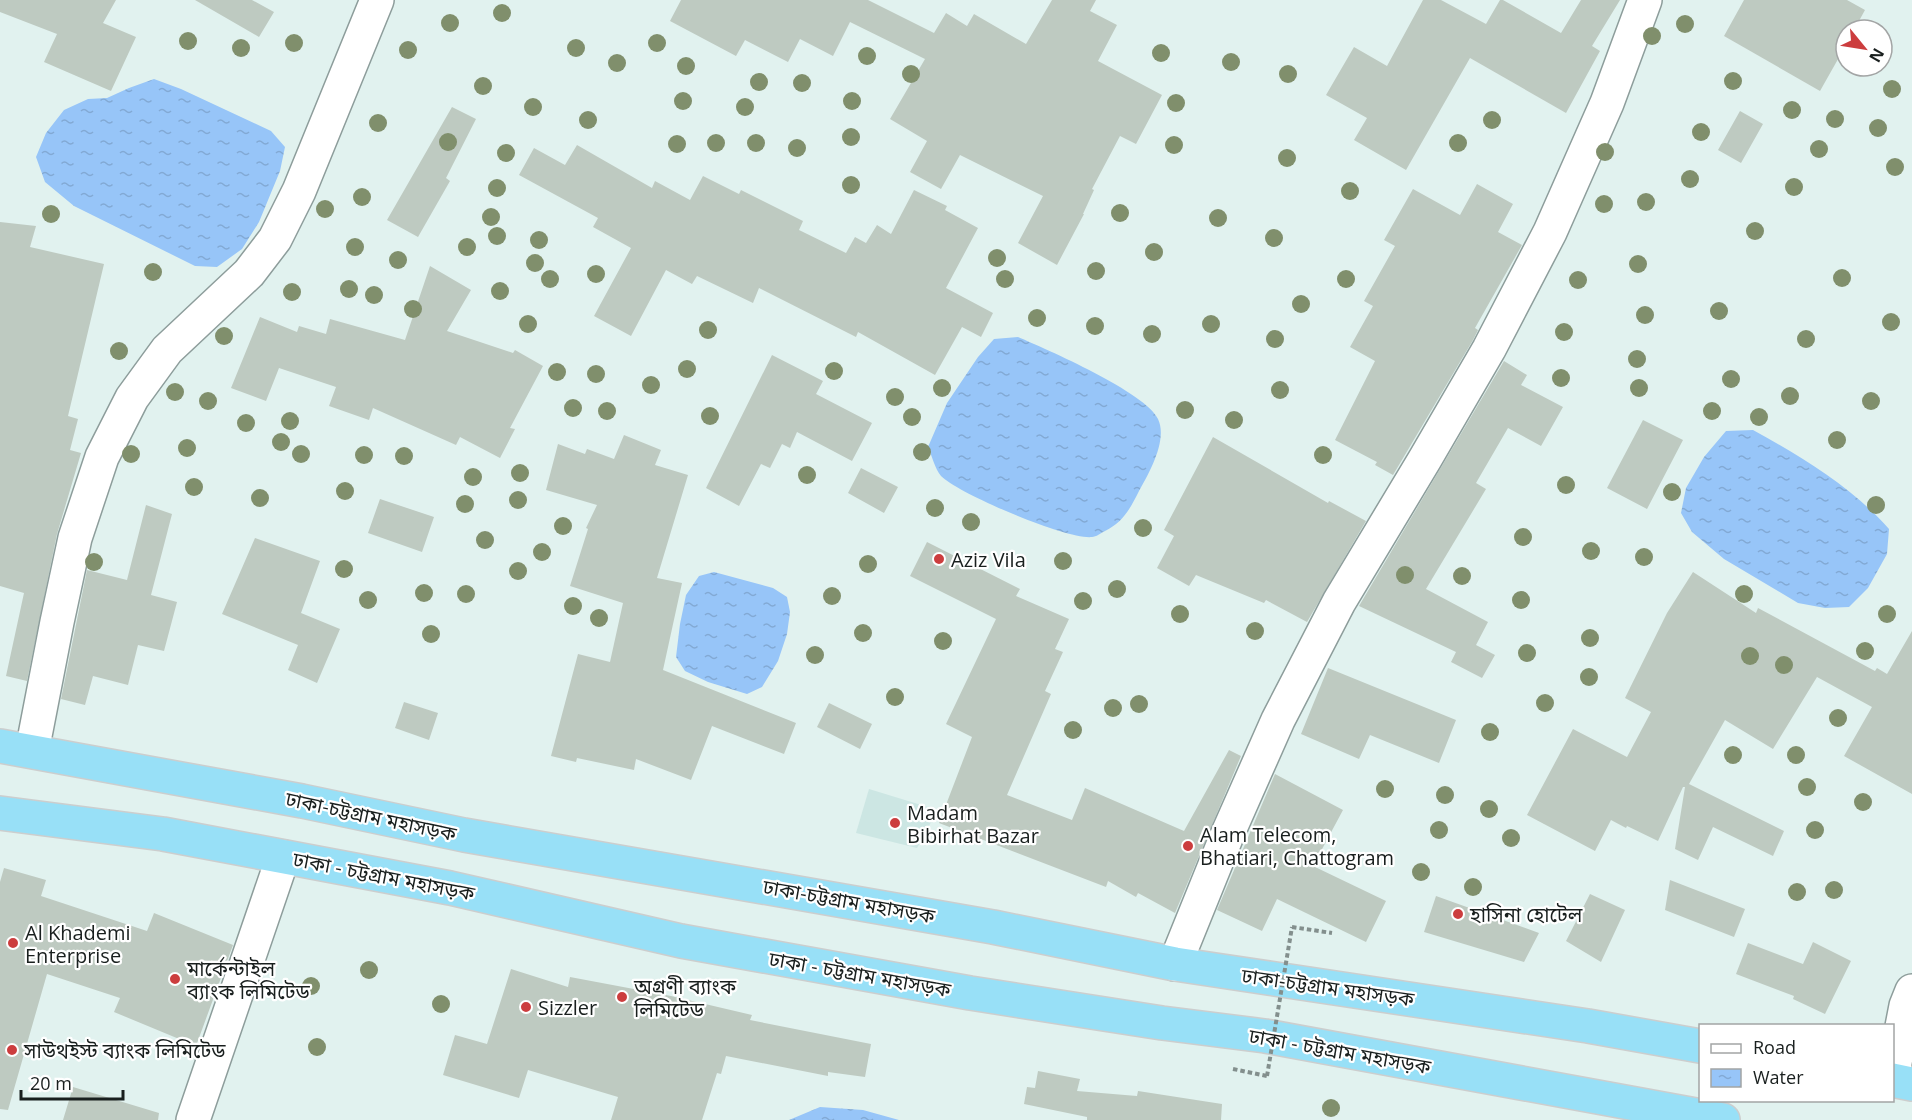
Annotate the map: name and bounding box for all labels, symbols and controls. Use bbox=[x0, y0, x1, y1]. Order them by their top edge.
north arrow bbox=[1834, 18, 1894, 78]
text: N bbox=[1864, 44, 1890, 67]
place label: Aziz Vila bbox=[951, 546, 1026, 573]
marker: Aziz Vila bbox=[932, 552, 946, 566]
street label: ঢাকা-চট্টগ্রাম মহাসড়ক bbox=[282, 785, 460, 847]
place label: Madam Bibirhat Bazar bbox=[907, 799, 1039, 849]
marker: Madam Bibirhat Bazar bbox=[888, 816, 902, 830]
place label: Alam Telecom, Bhatiari, Chattogram bbox=[1200, 821, 1394, 871]
marker: Alam Telecom, Bhatiari, Chattogram bbox=[1181, 839, 1195, 853]
street label: ঢাকা - চট্টগ্রাম মহাসড়ক bbox=[290, 845, 478, 907]
street label: ঢাকা-চট্টগ্রাম মহাসড়ক bbox=[760, 872, 938, 930]
place label: হাসিনা হোটেল bbox=[1469, 901, 1583, 928]
marker: হাসিনা হোটেল bbox=[1451, 907, 1465, 921]
place label: Al Khademi Enterprise bbox=[25, 919, 131, 969]
marker: Al Khademi Enterprise bbox=[6, 936, 20, 950]
street label: ঢাকা - চট্টগ্রাম মহাসড়ক bbox=[766, 945, 954, 1003]
place label: মার্কেন্টাইল ব্যাংক লিমিটেড bbox=[186, 955, 310, 1005]
street label: ঢাকা-চট্টগ্রাম মহাসড়ক bbox=[1239, 961, 1417, 1013]
marker: মার্কেন্টাইল ব্যাংক লিমিটেড bbox=[168, 972, 182, 986]
place label: অগ্রণী ব্যাংক লিমিটেড bbox=[633, 973, 737, 1023]
marker: অগ্রণী ব্যাংক লিমিটেড bbox=[615, 990, 629, 1004]
place label: Sizzler bbox=[538, 994, 597, 1021]
marker: Sizzler bbox=[519, 1000, 533, 1014]
street label: ঢাকা - চট্টগ্রাম মহাসড়ক bbox=[1246, 1022, 1434, 1080]
legend bbox=[1699, 1024, 1894, 1102]
text: Road bbox=[1753, 1035, 1796, 1059]
place label: সাউথইস্ট ব্যাংক লিমিটেড bbox=[23, 1037, 226, 1064]
marker: সাউথইস্ট ব্যাংক লিমিটেড bbox=[5, 1043, 19, 1057]
scale bar bbox=[21, 1063, 123, 1101]
text: Water bbox=[1753, 1065, 1804, 1089]
text: 20 m bbox=[30, 1071, 72, 1095]

